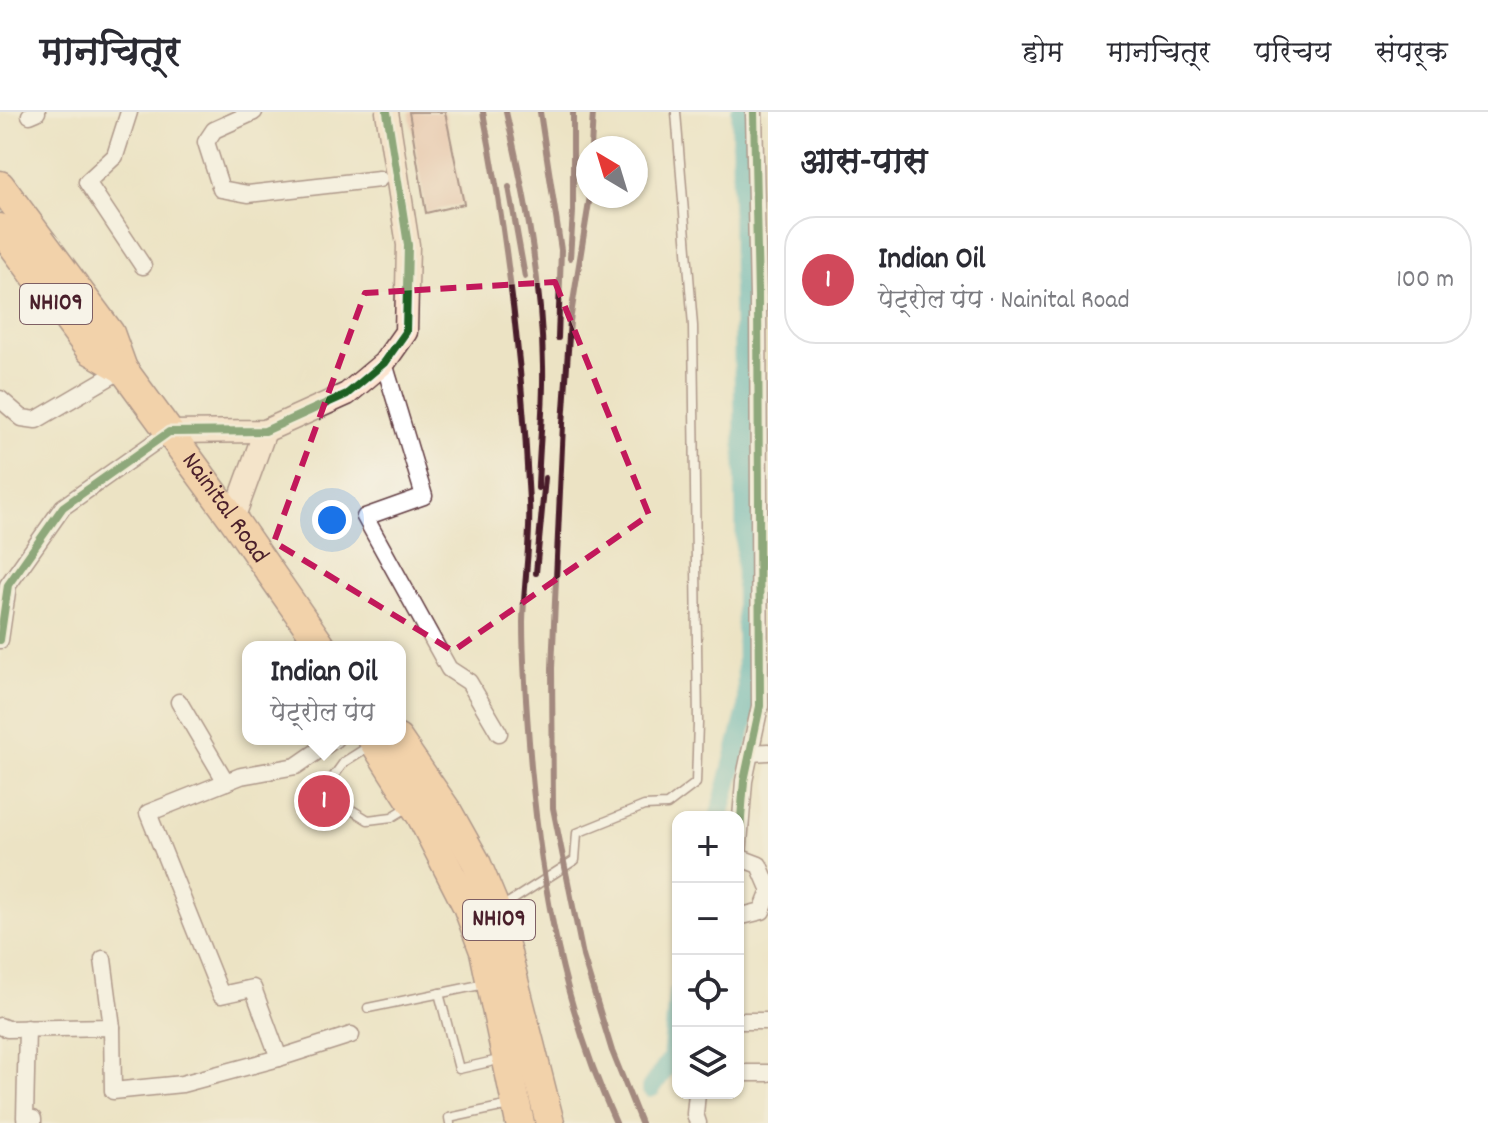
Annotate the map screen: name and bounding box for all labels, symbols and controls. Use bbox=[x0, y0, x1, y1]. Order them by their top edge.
text: मानचित्र bbox=[40, 28, 180, 83]
text: होम bbox=[1022, 35, 1063, 75]
text: मानचित्र bbox=[1107, 35, 1210, 75]
text: परिचय bbox=[1254, 35, 1331, 75]
text: संपर्क bbox=[1375, 35, 1448, 75]
north arrow bbox=[576, 136, 648, 208]
text: आस-पास bbox=[800, 140, 927, 189]
text: Indian Oil bbox=[878, 240, 985, 283]
text: 1 bbox=[825, 262, 831, 299]
text: 100 m bbox=[1396, 262, 1454, 299]
text: पेट्रोल पंप · Nainital Road bbox=[878, 283, 1130, 320]
road number: NH109 bbox=[20, 284, 92, 324]
street label: Nainital Road bbox=[172, 445, 277, 571]
your location bbox=[312, 500, 352, 540]
popup bbox=[242, 641, 406, 745]
text: Indian Oil bbox=[270, 653, 378, 696]
text: पेट्रोल पंप bbox=[270, 696, 375, 733]
pin: 1 bbox=[298, 771, 350, 831]
map controls bbox=[672, 811, 744, 1099]
button: + bbox=[672, 811, 744, 883]
button: − bbox=[672, 883, 744, 955]
road number: NH109 bbox=[463, 900, 535, 940]
button: locate bbox=[672, 955, 744, 1027]
button: layers bbox=[672, 1027, 744, 1099]

